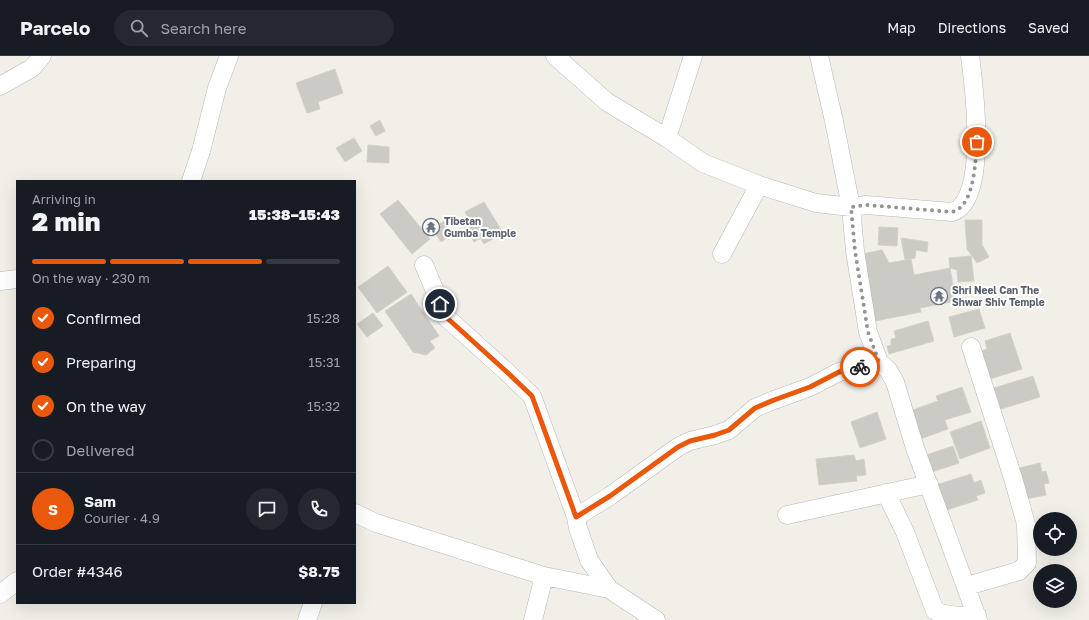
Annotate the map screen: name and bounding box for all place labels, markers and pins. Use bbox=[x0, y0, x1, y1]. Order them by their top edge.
pin bbox=[960, 125, 994, 159]
place label: Tibetan Gumba Temple bbox=[444, 215, 516, 239]
temple icon: Tibetan Gumba Temple bbox=[421, 217, 441, 237]
place label: Shri Neel Can The Shwar Shiv Temple bbox=[952, 284, 1045, 308]
temple icon: Shri Neel Can The Shwar Shiv Temple bbox=[929, 286, 949, 306]
pin bbox=[423, 287, 457, 321]

